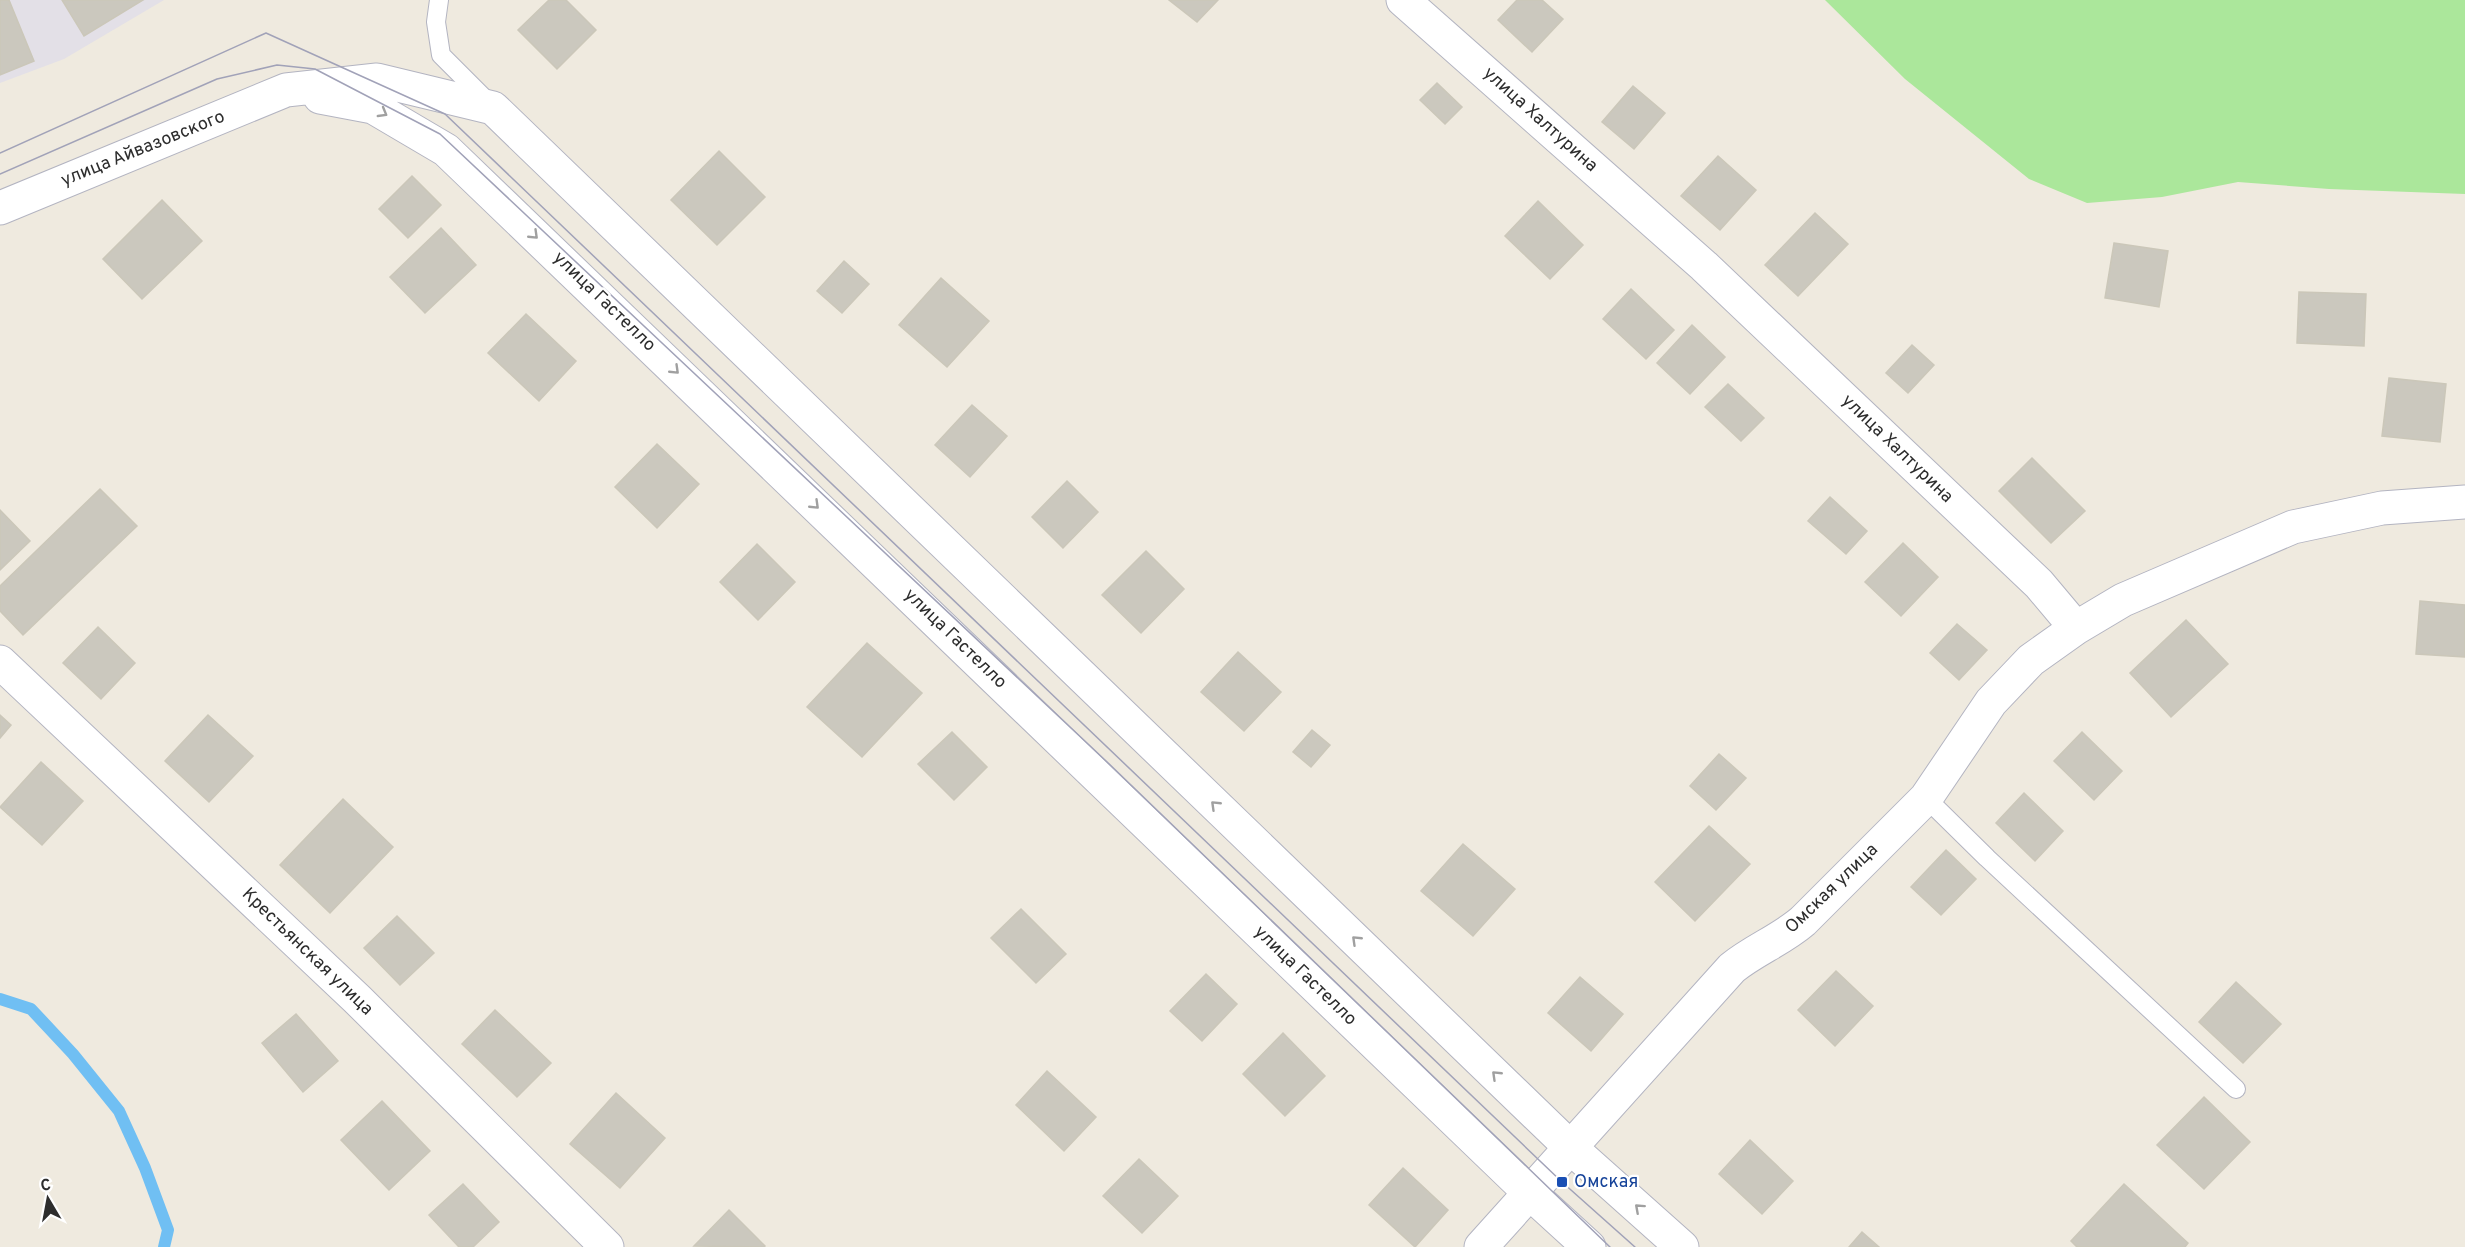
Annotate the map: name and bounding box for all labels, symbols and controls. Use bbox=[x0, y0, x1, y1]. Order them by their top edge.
street label: улица Халтурина bbox=[1478, 62, 1602, 178]
street label: улица Айвазовского bbox=[58, 106, 228, 192]
one-way arrow bbox=[377, 106, 387, 118]
one-way arrow bbox=[528, 228, 538, 239]
street label: улица Гастелло bbox=[548, 247, 660, 357]
one-way arrow bbox=[668, 363, 678, 374]
street label: улица Халтурина bbox=[1836, 390, 1958, 508]
one-way arrow bbox=[808, 498, 819, 509]
street label: улица Гастелло bbox=[899, 584, 1011, 694]
one-way arrow bbox=[1212, 801, 1223, 812]
street label: Омская улица bbox=[1781, 839, 1883, 939]
street label: Крестьянская улица bbox=[236, 883, 378, 1021]
street label: улица Гастелло bbox=[1249, 921, 1361, 1031]
one-way arrow bbox=[1352, 936, 1362, 947]
one-way arrow bbox=[1492, 1072, 1503, 1083]
north arrow bbox=[18, 1169, 78, 1229]
place label: Омская bbox=[1574, 1171, 1638, 1194]
text: С bbox=[39, 1175, 53, 1197]
marker: Омская bbox=[1555, 1175, 1569, 1189]
one-way arrow bbox=[1635, 1204, 1646, 1215]

